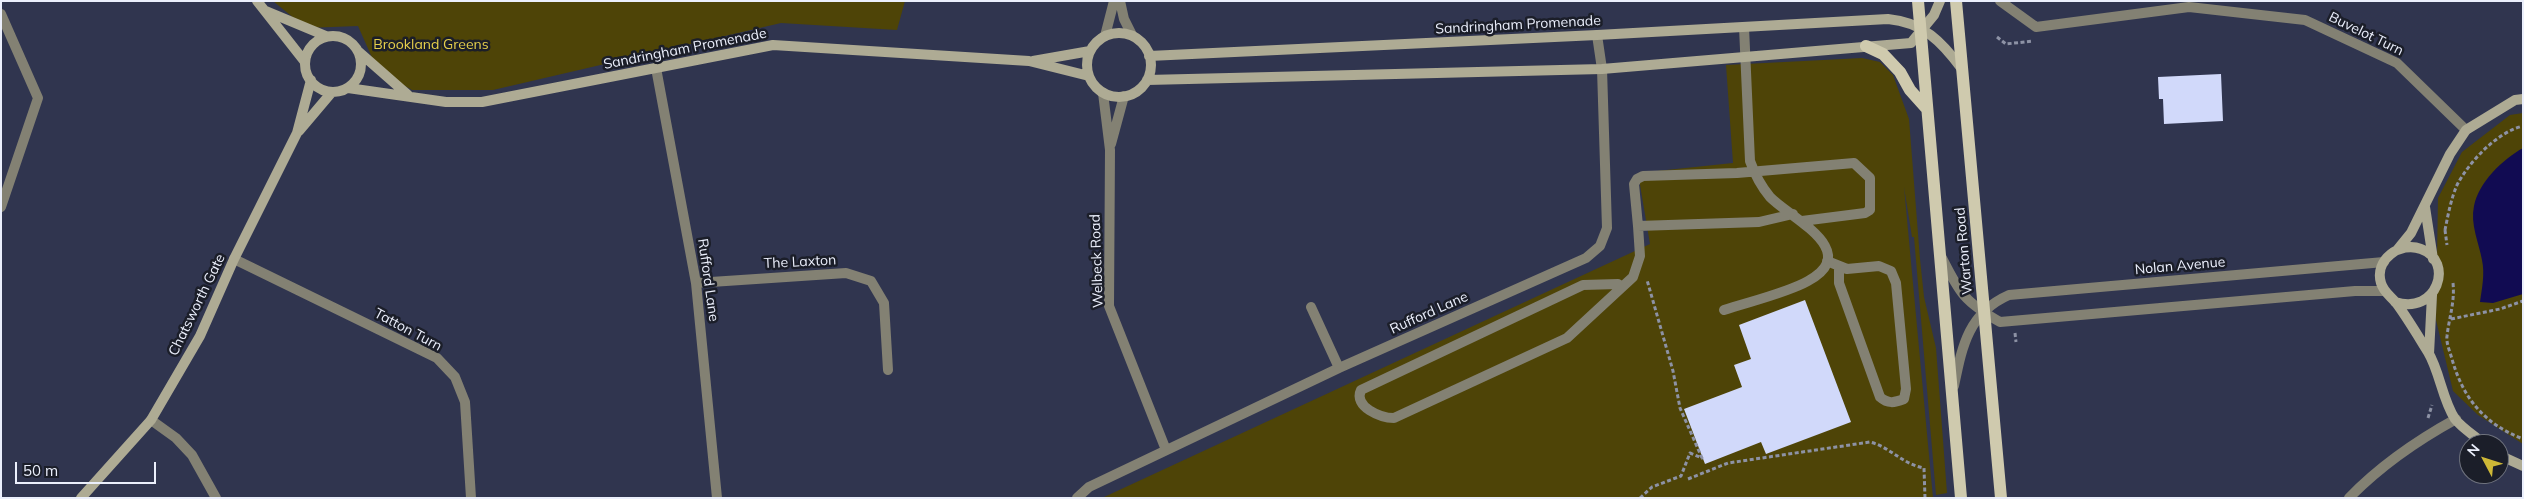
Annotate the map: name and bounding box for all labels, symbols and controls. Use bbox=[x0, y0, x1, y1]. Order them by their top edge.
street label: Buvelot Turn bbox=[2326, 9, 2406, 59]
street label: Sandringham Promenade bbox=[1435, 12, 1601, 38]
street label: Sandringham Promenade bbox=[602, 25, 768, 73]
park label: Brookland Greens bbox=[373, 37, 489, 53]
street label: Warton Road bbox=[1952, 207, 1976, 295]
street label: Welbeck Road bbox=[1087, 214, 1107, 308]
street label: Rufford Lane bbox=[694, 237, 722, 323]
street label: Chatsworth Gate bbox=[165, 251, 229, 359]
street label: The Laxton bbox=[763, 252, 837, 272]
street label: Nolan Avenue bbox=[2134, 254, 2226, 278]
street label: Rufford Lane bbox=[1387, 288, 1471, 338]
street label: Tatton Turn bbox=[371, 305, 445, 355]
north arrow bbox=[2459, 434, 2509, 484]
text: N bbox=[2463, 440, 2484, 460]
scale bar bbox=[18, 452, 159, 484]
text: 50 m bbox=[23, 461, 58, 480]

